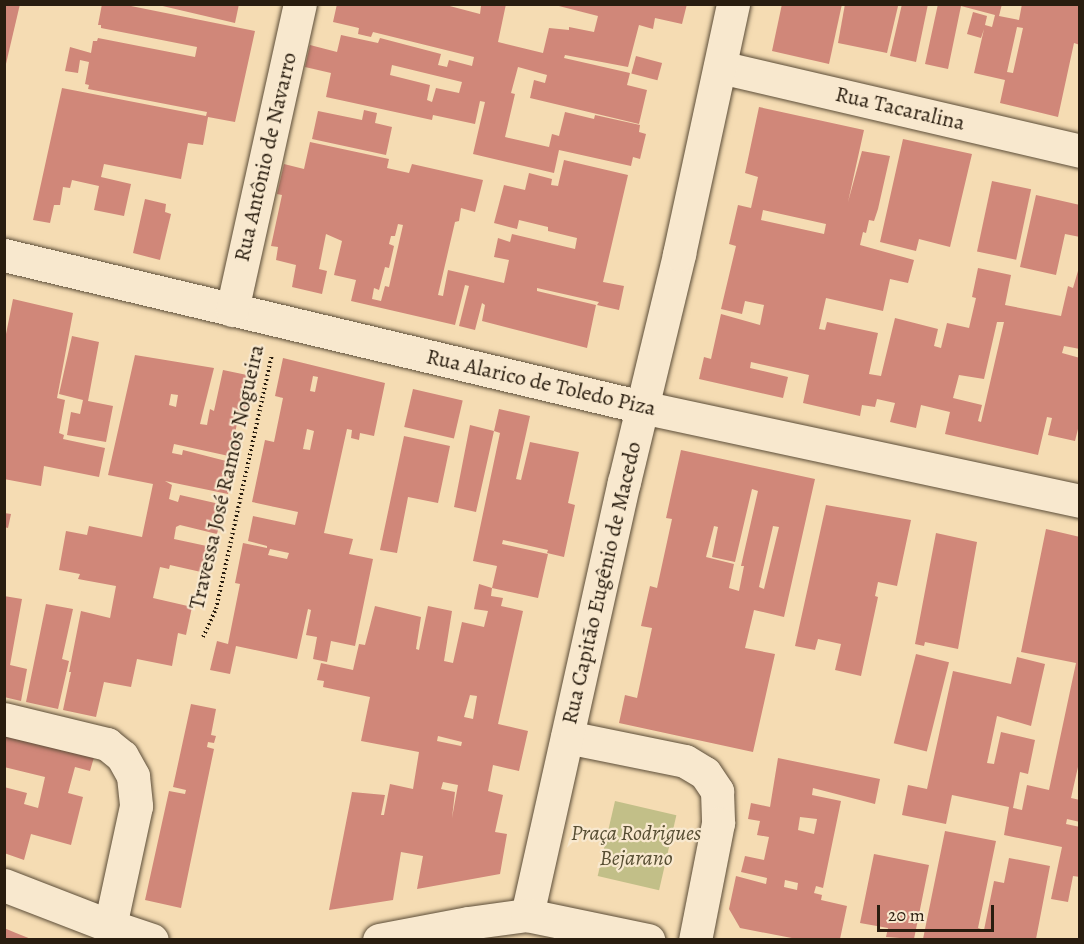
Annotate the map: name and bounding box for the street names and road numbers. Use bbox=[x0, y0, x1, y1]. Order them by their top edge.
street label: Rua Antônio de Navarro bbox=[229, 50, 303, 264]
street label: Rua Tacaralina bbox=[833, 81, 967, 137]
street label: Travessa José Ramos Nogueira bbox=[184, 342, 270, 612]
street label: Rua Alarico de Toledo Piza bbox=[424, 344, 658, 422]
street label: Rua Capitão Eugênio de Macedo bbox=[557, 439, 647, 727]

